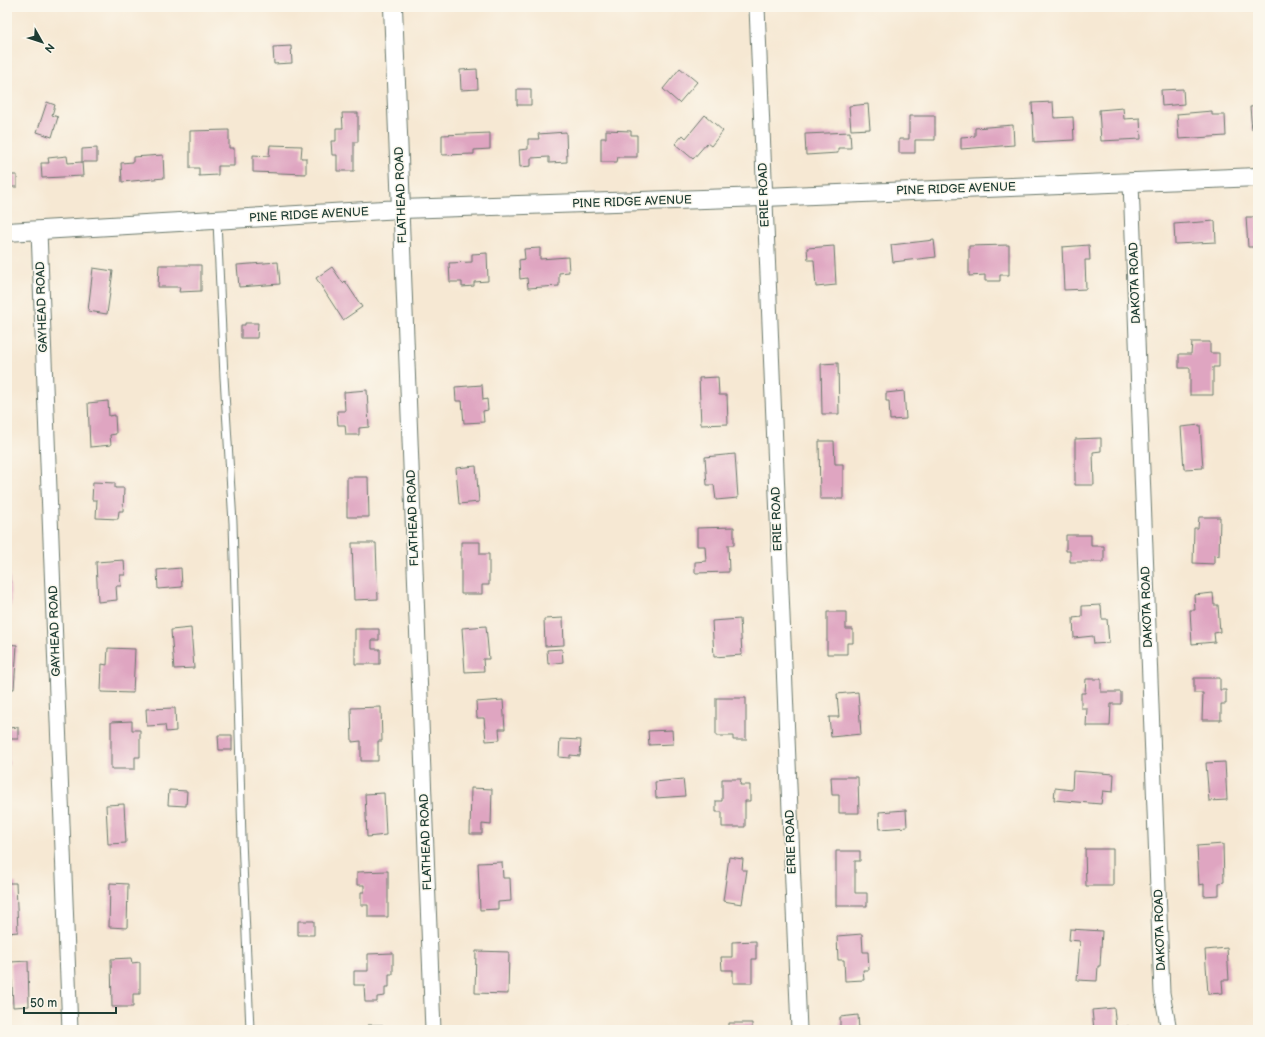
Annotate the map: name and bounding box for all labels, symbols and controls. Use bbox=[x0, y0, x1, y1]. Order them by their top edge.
north arrow bbox=[22, 22, 62, 62]
text: N bbox=[42, 41, 57, 55]
street label: FLATHEAD ROAD bbox=[392, 146, 410, 244]
street label: ERIE ROAD bbox=[755, 162, 773, 228]
street label: PINE RIDGE AVENUE bbox=[896, 179, 1016, 199]
street label: PINE RIDGE AVENUE bbox=[572, 192, 692, 212]
street label: PINE RIDGE AVENUE bbox=[249, 204, 369, 226]
street label: DAKOTA ROAD bbox=[1126, 242, 1144, 324]
street label: GAYHEAD ROAD bbox=[33, 261, 51, 353]
street label: FLATHEAD ROAD bbox=[404, 469, 422, 567]
street label: ERIE ROAD bbox=[768, 486, 786, 552]
street label: DAKOTA ROAD bbox=[1138, 566, 1156, 648]
street label: GAYHEAD ROAD bbox=[46, 585, 64, 677]
street label: FLATHEAD ROAD bbox=[417, 793, 435, 891]
street label: ERIE ROAD bbox=[782, 809, 800, 875]
street label: DAKOTA ROAD bbox=[1151, 889, 1169, 971]
scale bar bbox=[24, 989, 116, 1015]
text: 50 m bbox=[30, 996, 57, 1011]

